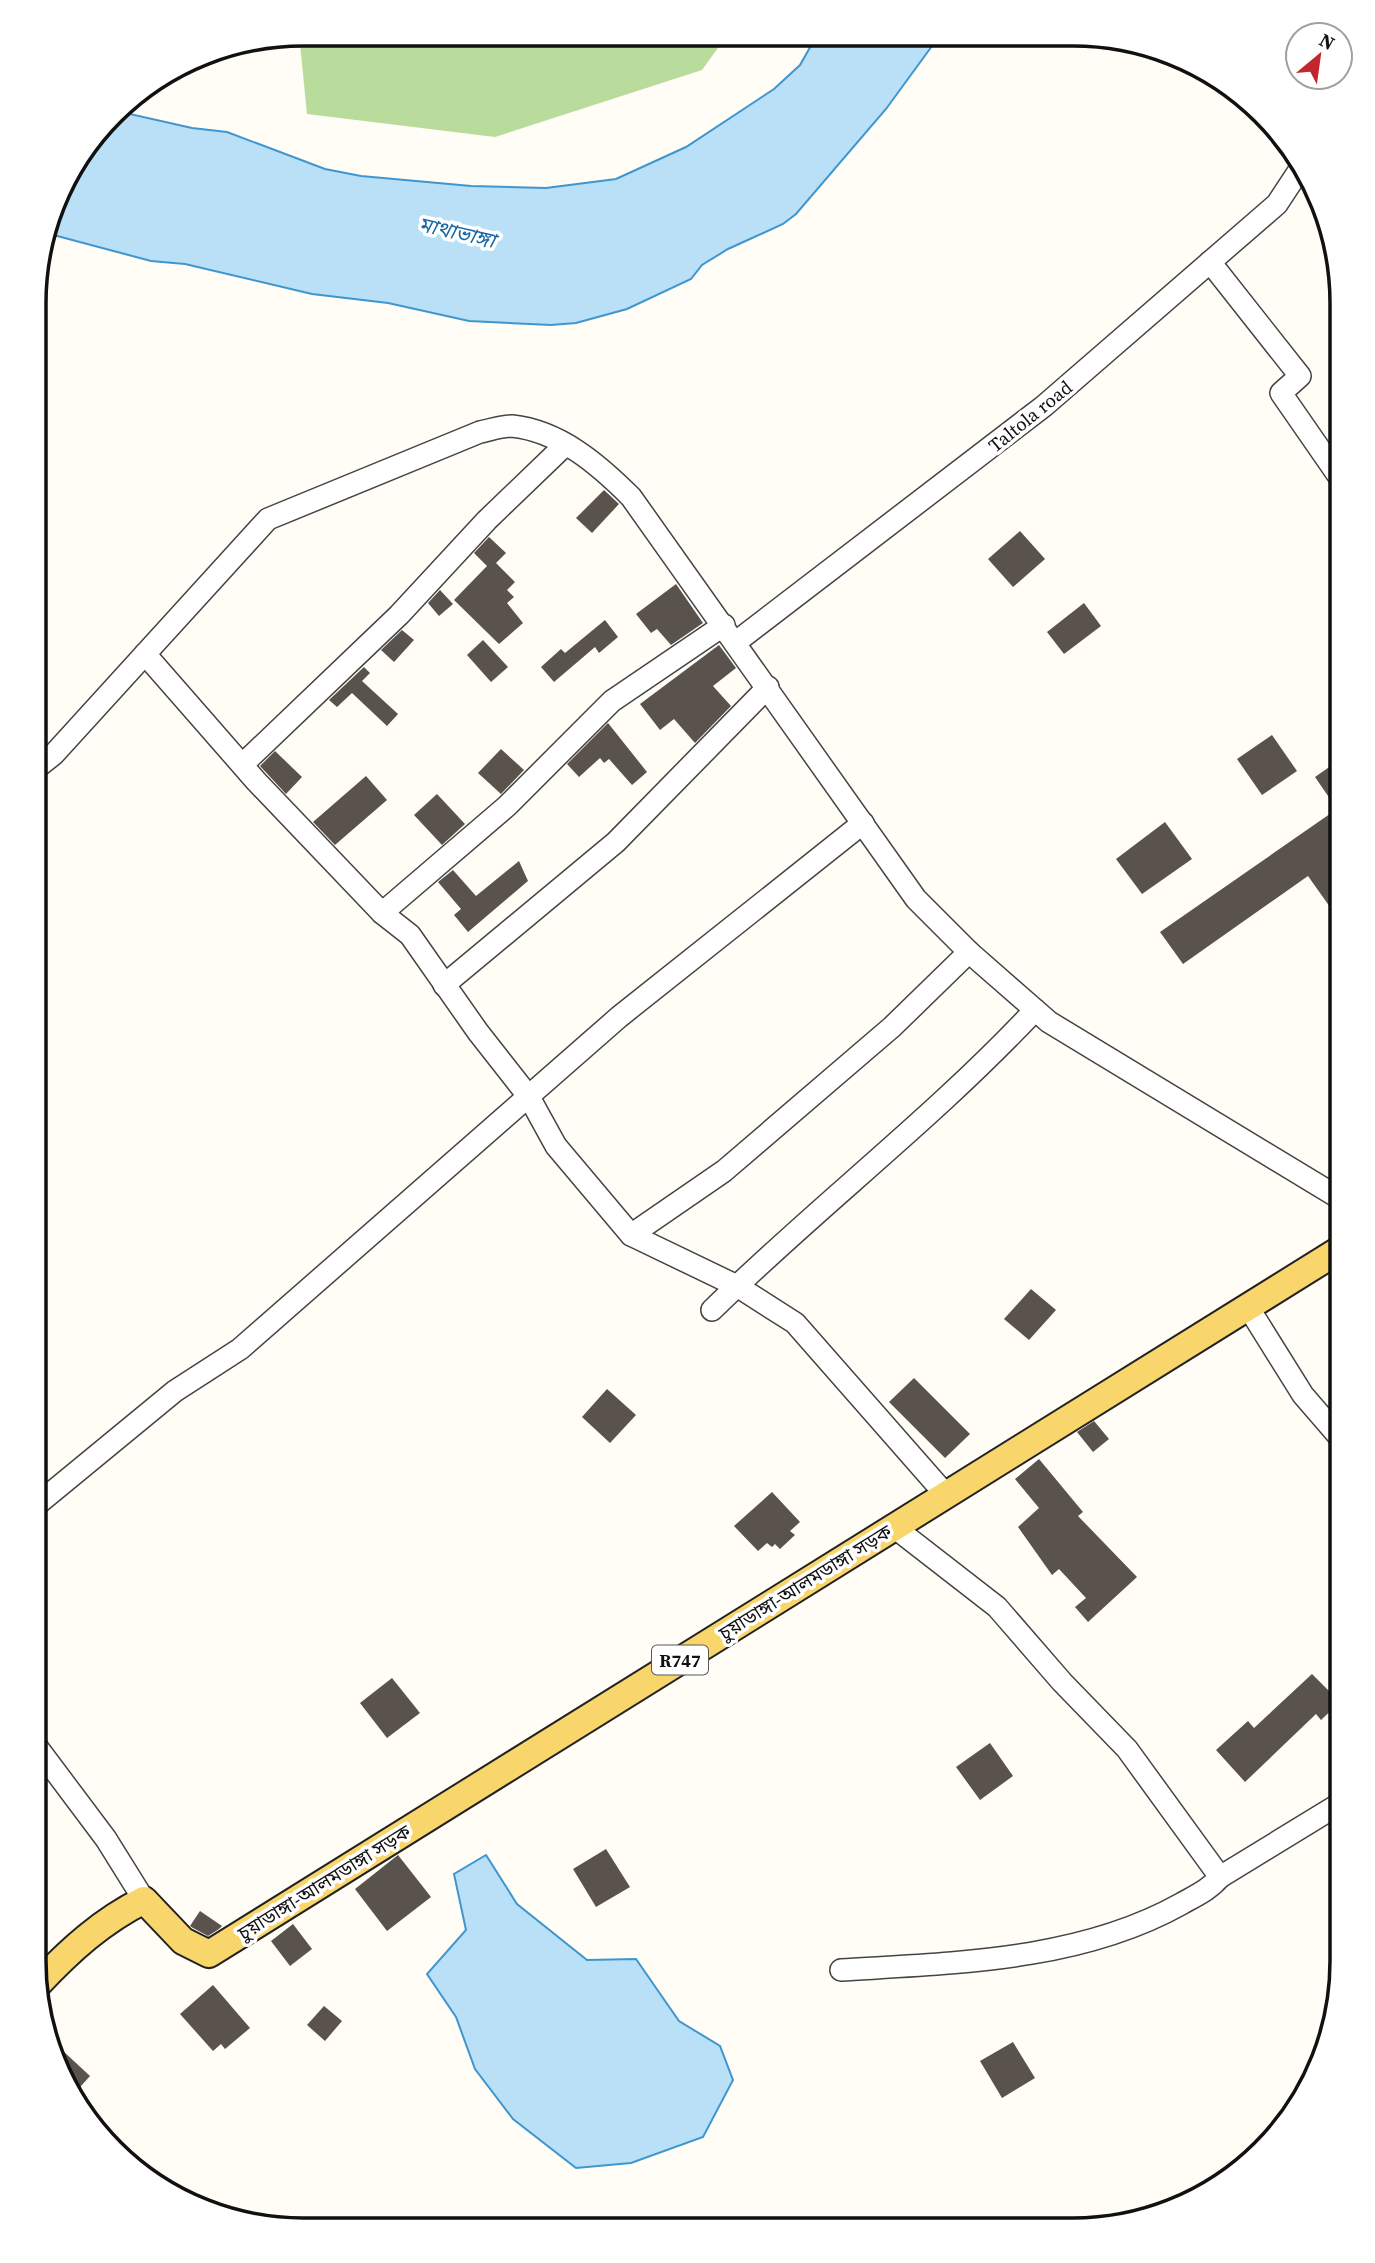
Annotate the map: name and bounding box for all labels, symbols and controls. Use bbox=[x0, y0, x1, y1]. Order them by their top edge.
north arrow bbox=[1284, 21, 1354, 91]
text: N bbox=[1315, 26, 1340, 56]
water label: মাথাভাঙ্গা bbox=[416, 209, 503, 256]
street label: Taltola road bbox=[983, 374, 1077, 458]
street label: চুয়াডাঙ্গা-আলমডাঙ্গা সড়ক bbox=[713, 1518, 897, 1646]
road number: R747 bbox=[652, 1646, 708, 1674]
street label: চুয়াডাঙ্গা-আলমডাঙ্গা সড়ক bbox=[232, 1818, 416, 1946]

